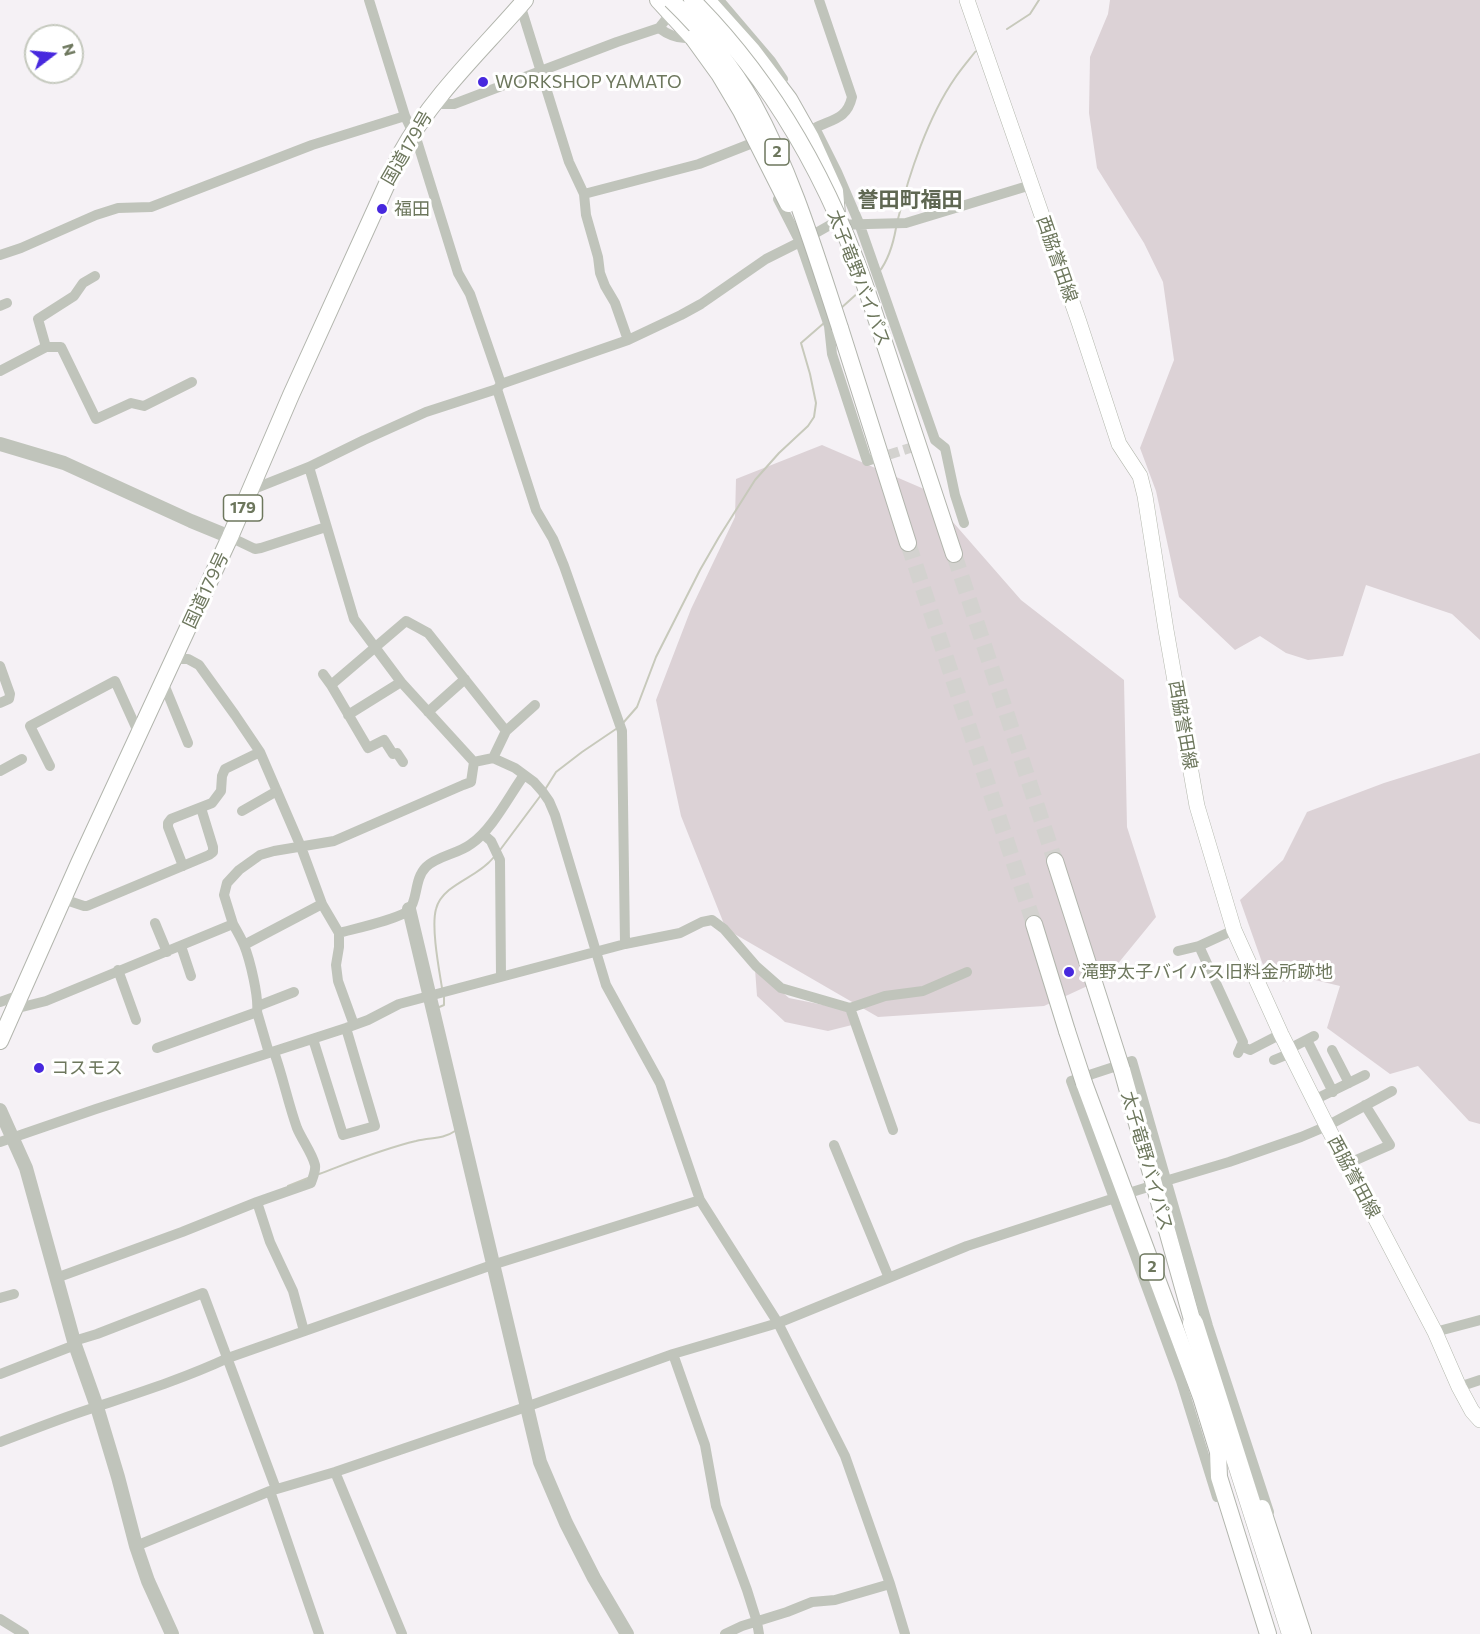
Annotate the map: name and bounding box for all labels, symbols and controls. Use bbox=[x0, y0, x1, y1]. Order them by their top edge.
north arrow bbox=[24, 24, 84, 84]
text: N bbox=[59, 41, 81, 58]
place label: WORKSHOP YAMATO bbox=[495, 71, 682, 93]
marker: WORKSHOP YAMATO bbox=[476, 75, 490, 89]
street label: 国道179号 bbox=[377, 107, 437, 189]
road number: 2 bbox=[765, 139, 789, 165]
district label: 誉田町福田 bbox=[858, 187, 962, 213]
place label: 福田 bbox=[394, 198, 430, 220]
marker: 福田 bbox=[375, 202, 389, 216]
street label: 太子竜野バイパス bbox=[823, 207, 895, 349]
street label: 西脇誉田線 bbox=[1032, 213, 1082, 305]
road number: 179 bbox=[224, 495, 262, 521]
street label: 国道179号 bbox=[179, 548, 233, 632]
street label: 西脇誉田線 bbox=[1165, 679, 1201, 771]
place label: 滝野太子バイパス旧料金所跡地 bbox=[1081, 961, 1333, 983]
marker: 滝野太子バイパス旧料金所跡地 bbox=[1062, 965, 1076, 979]
place label: コスモス bbox=[51, 1057, 123, 1079]
marker: コスモス bbox=[32, 1061, 46, 1075]
street label: 太子竜野バイパス bbox=[1117, 1089, 1177, 1233]
street label: 西脇誉田線 bbox=[1323, 1132, 1385, 1222]
road number: 2 bbox=[1140, 1254, 1164, 1280]

